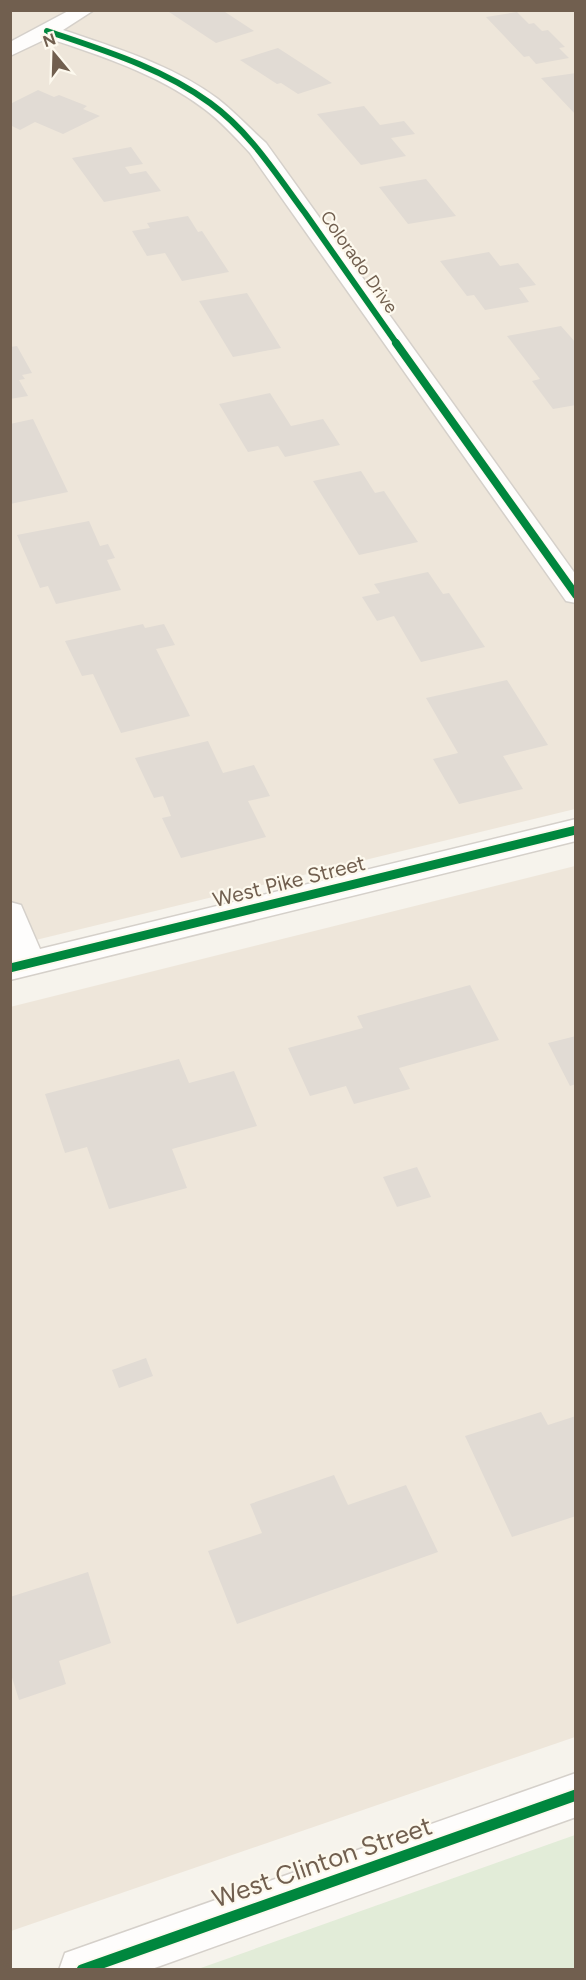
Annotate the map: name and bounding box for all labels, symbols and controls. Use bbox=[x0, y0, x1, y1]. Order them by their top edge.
north arrow bbox=[24, 24, 84, 84]
text: N bbox=[40, 29, 58, 51]
street label: Colorado Drive bbox=[316, 206, 403, 318]
street label: West Pike Street bbox=[210, 850, 368, 912]
street label: West Clinton Street bbox=[208, 1809, 436, 1915]

